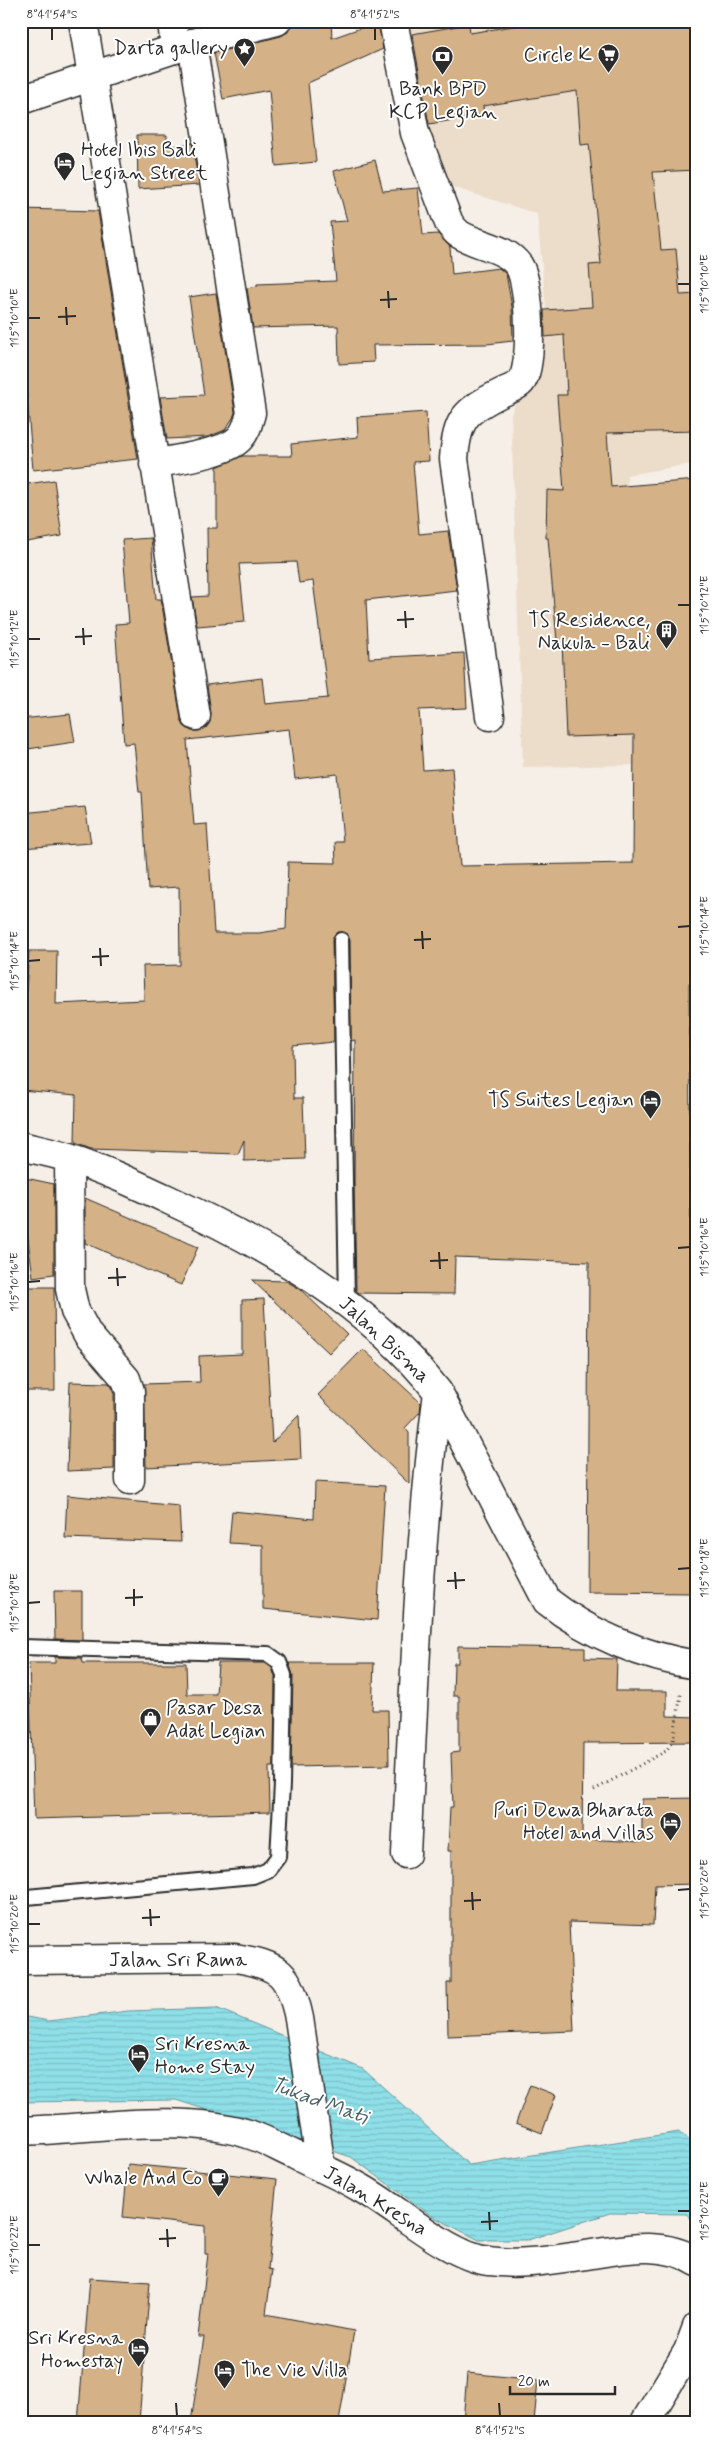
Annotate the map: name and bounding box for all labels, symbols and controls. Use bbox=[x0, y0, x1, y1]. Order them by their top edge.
text: 8°41'54"S bbox=[26, 7, 78, 23]
text: 8°41'52"S bbox=[350, 7, 400, 23]
place label: Darta gallery bbox=[113, 35, 228, 62]
place icon: Darta gallery bbox=[232, 36, 256, 67]
place label: Circle K bbox=[524, 42, 592, 69]
supermarket icon: Circle K bbox=[596, 43, 620, 74]
bank icon: Bank BPD KCP Legian bbox=[431, 45, 455, 76]
place label: Bank BPD KCP Legian bbox=[389, 76, 497, 128]
place label: Hotel Ibis Bali Legian Street bbox=[81, 137, 208, 189]
hotel icon: Hotel Ibis Bali Legian Street bbox=[53, 150, 77, 181]
text: 115°10'10"E bbox=[697, 254, 713, 314]
text: 115°10'10"E bbox=[7, 288, 23, 348]
text: 115°10'12"E bbox=[697, 575, 713, 635]
place label: TS Residence, Nakula - Bali bbox=[528, 607, 650, 657]
text: 115°10'12"E bbox=[7, 609, 23, 669]
building icon: TS Residence, Nakula - Bali bbox=[654, 619, 678, 650]
text: 115°10'14"E bbox=[697, 896, 713, 956]
text: 115°10'14"E bbox=[7, 931, 23, 991]
place label: TS Suites Legian bbox=[488, 1087, 634, 1114]
hotel icon: TS Suites Legian bbox=[638, 1088, 662, 1119]
text: 115°10'16"E bbox=[697, 1217, 713, 1277]
text: 115°10'16"E bbox=[7, 1252, 23, 1312]
street label: Jalan Bisma bbox=[332, 1291, 436, 1389]
text: 115°10'18"E bbox=[697, 1538, 713, 1598]
text: 115°10'18"E bbox=[7, 1573, 23, 1633]
place label: Pasar Desa Adat Legian bbox=[166, 1695, 266, 1745]
shop icon: Pasar Desa Adat Legian bbox=[138, 1707, 162, 1738]
place label: Puri Dewa Bharata Hotel and Villas bbox=[493, 1797, 654, 1847]
hotel icon: Puri Dewa Bharata Hotel and Villas bbox=[658, 1810, 682, 1841]
text: 115°10'20"E bbox=[697, 1859, 713, 1919]
text: 115°10'20"E bbox=[7, 1894, 23, 1954]
street label: Jalan Sri Rama bbox=[109, 1947, 248, 1974]
place label: Sri Kresna Home Stay bbox=[155, 2031, 255, 2081]
hotel icon: Sri Kresna Home Stay bbox=[127, 2043, 151, 2074]
water label: Tukad Mati bbox=[267, 2071, 374, 2132]
street label: Jalan Kresna bbox=[318, 2159, 432, 2243]
place label: Whale And Co bbox=[84, 2165, 202, 2192]
cafe icon: Whale And Co bbox=[206, 2166, 230, 2197]
text: 115°10'22"E bbox=[697, 2181, 713, 2241]
text: 115°10'22"E bbox=[7, 2215, 23, 2275]
place label: Sri Kresna Homestay bbox=[28, 2325, 124, 2375]
hotel icon: Sri Kresna Homestay bbox=[127, 2337, 151, 2368]
place label: The Vie Villa bbox=[241, 2357, 348, 2384]
hotel icon: The Vie Villa bbox=[213, 2358, 237, 2389]
scale bar bbox=[510, 2363, 616, 2395]
text: 20 m bbox=[518, 2372, 550, 2392]
text: 8°41'54"S bbox=[151, 2423, 203, 2439]
text: 8°41'52"S bbox=[475, 2423, 525, 2439]

